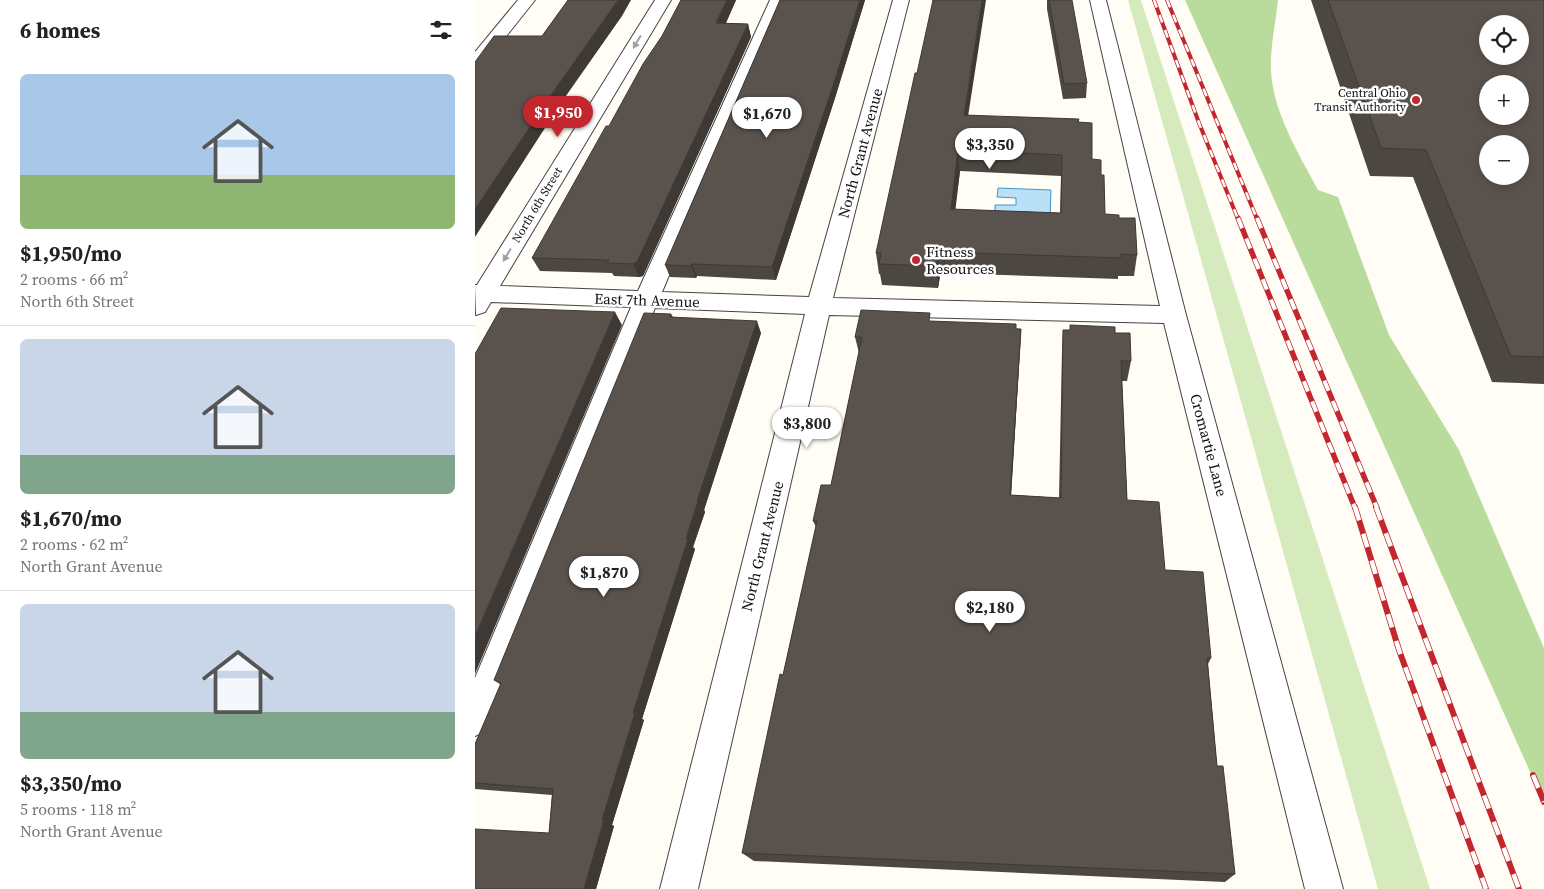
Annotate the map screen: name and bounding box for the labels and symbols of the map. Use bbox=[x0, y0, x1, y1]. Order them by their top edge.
one-way arrow bbox=[633, 35, 642, 48]
street label: North Grant Avenue bbox=[833, 85, 888, 220]
place label: Central Ohio Transit Authority bbox=[1314, 85, 1407, 115]
marker: Central Ohio Transit Authority bbox=[1410, 94, 1422, 106]
pin: $1,950 bbox=[517, 96, 599, 138]
pin: $1,670 bbox=[726, 96, 808, 139]
pin: $3,350 bbox=[949, 128, 1031, 170]
street label: North 6th Street bbox=[508, 164, 566, 246]
place label: Fitness Resources bbox=[926, 241, 994, 279]
one-way arrow bbox=[502, 248, 511, 261]
marker: Fitness Resources bbox=[910, 254, 922, 266]
street label: East 7th Avenue bbox=[594, 288, 701, 312]
street label: Cromartie Lane bbox=[1185, 391, 1233, 499]
pin: $3,800 bbox=[766, 406, 848, 449]
street label: North Grant Avenue bbox=[736, 478, 788, 613]
pin: $1,870 bbox=[563, 556, 645, 598]
pin: $2,180 bbox=[949, 590, 1031, 633]

